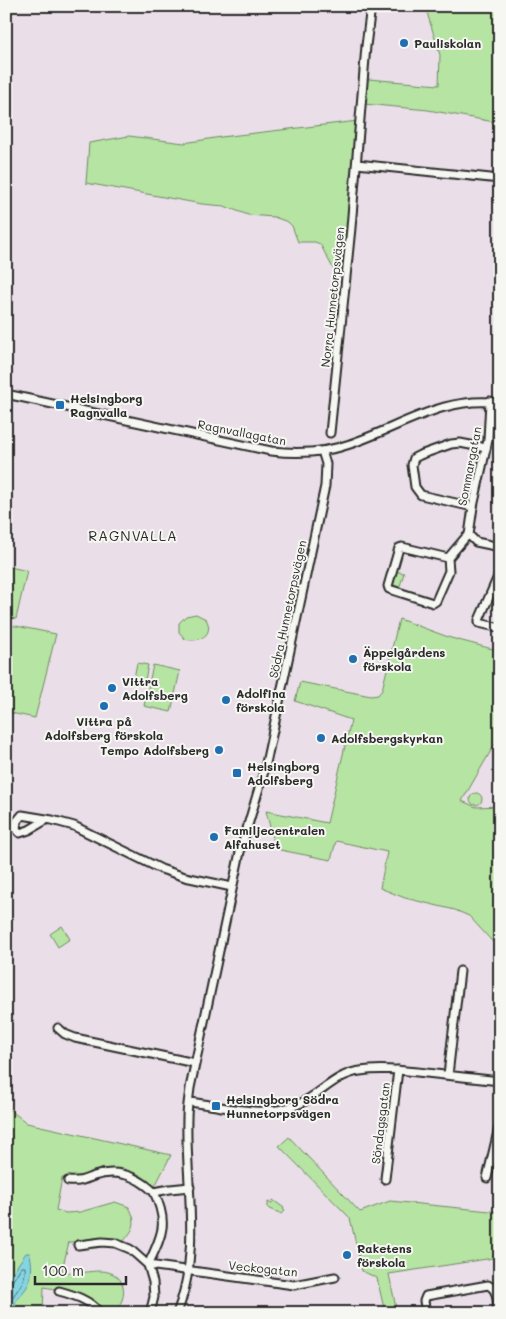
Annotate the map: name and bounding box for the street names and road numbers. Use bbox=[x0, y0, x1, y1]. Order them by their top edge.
street label: Norra Hunnetorpsvägen bbox=[317, 226, 347, 368]
street label: Ragnvallagatan bbox=[196, 416, 288, 448]
street label: Sommargatan bbox=[453, 425, 485, 507]
street label: Södra Hunnetorpsvägen bbox=[265, 539, 309, 679]
street label: Söndagsgatan bbox=[367, 1081, 393, 1165]
street label: Veckogatan bbox=[228, 1256, 298, 1280]

